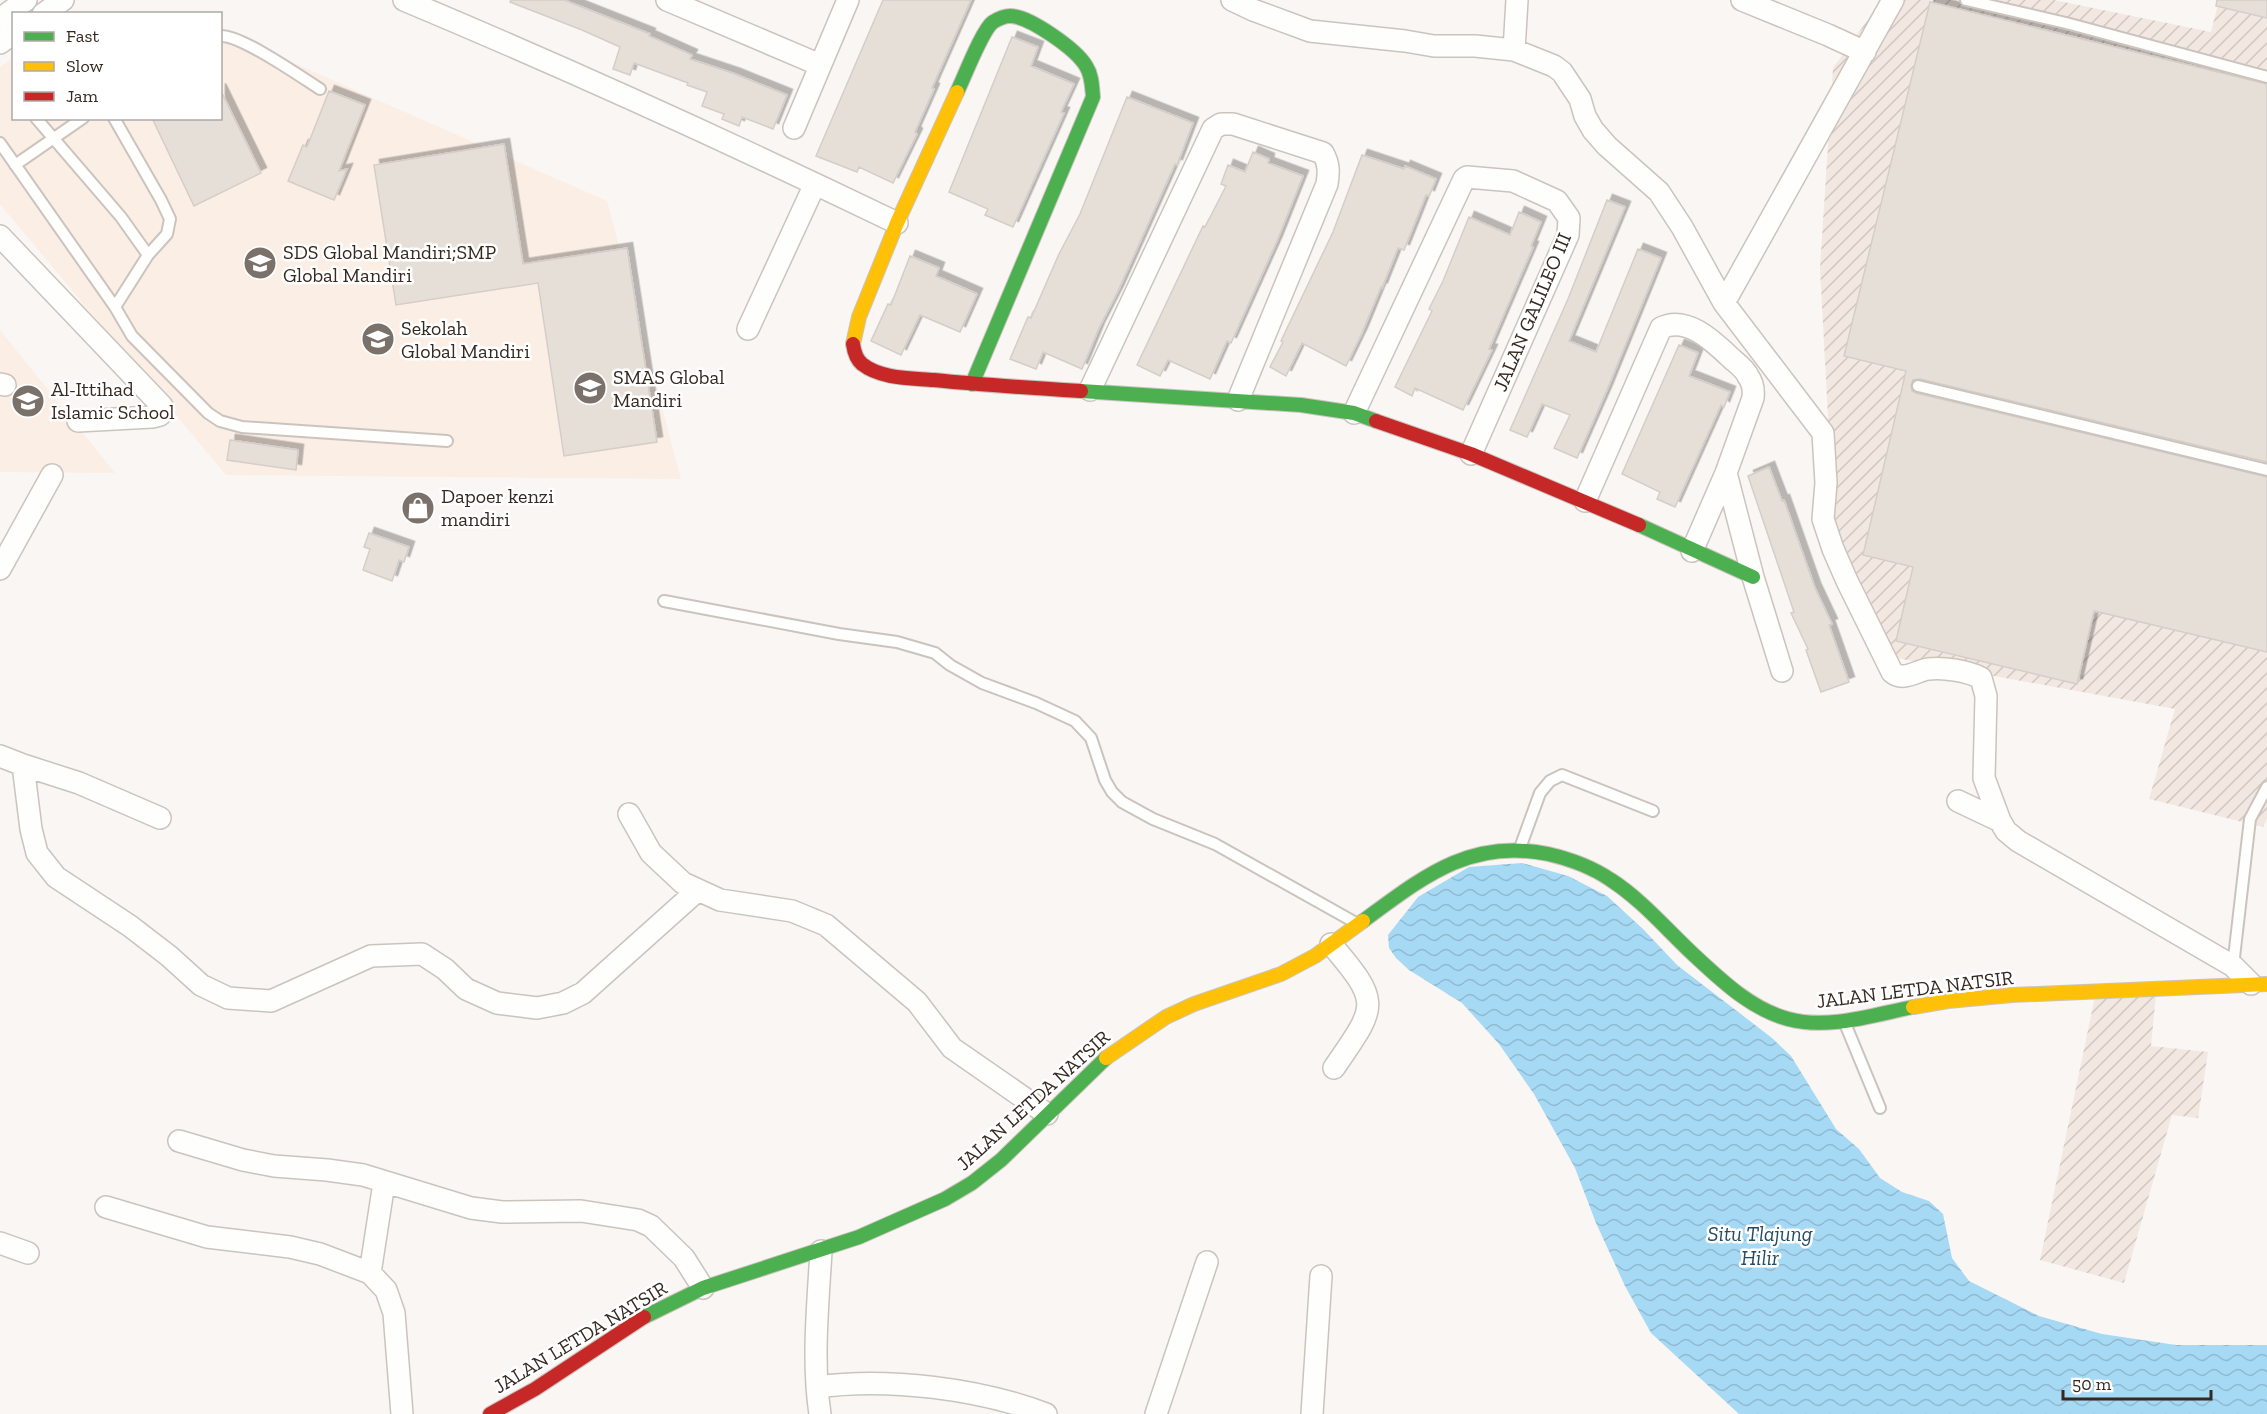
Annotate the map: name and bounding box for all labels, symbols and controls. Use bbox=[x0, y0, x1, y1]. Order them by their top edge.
legend bbox=[12, 12, 222, 120]
text: Fast bbox=[66, 25, 99, 47]
text: Slow bbox=[66, 55, 103, 77]
text: Jam bbox=[66, 85, 98, 107]
street label: JALAN GALILEO III bbox=[1488, 229, 1576, 395]
place label: SDS Global Mandiri;SMP Global Mandiri bbox=[283, 240, 496, 287]
school or university icon: SDS Global Mandiri;SMP Global Mandiri bbox=[242, 245, 278, 281]
place label: Sekolah Global Mandiri bbox=[401, 316, 530, 363]
school or university icon: Sekolah Global Mandiri bbox=[360, 321, 396, 357]
place label: SMAS Global Mandiri bbox=[613, 365, 725, 412]
school or university icon: SMAS Global Mandiri bbox=[572, 370, 608, 406]
place label: Al-Ittihad Islamic School bbox=[51, 377, 175, 424]
school or university icon: Al-Ittihad Islamic School bbox=[10, 383, 46, 419]
place label: Dapoer kenzi mandiri bbox=[441, 484, 554, 531]
shop icon: Dapoer kenzi mandiri bbox=[400, 490, 436, 526]
street label: JALAN LETDA NATSIR bbox=[1815, 965, 2015, 1013]
street label: JALAN LETDA NATSIR bbox=[951, 1024, 1115, 1175]
water label: Situ Tlajung Hilir bbox=[1708, 1221, 1813, 1270]
street label: JALAN LETDA NATSIR bbox=[489, 1275, 672, 1398]
scale bar bbox=[2063, 1363, 2212, 1401]
text: 50 m bbox=[2072, 1373, 2112, 1395]

